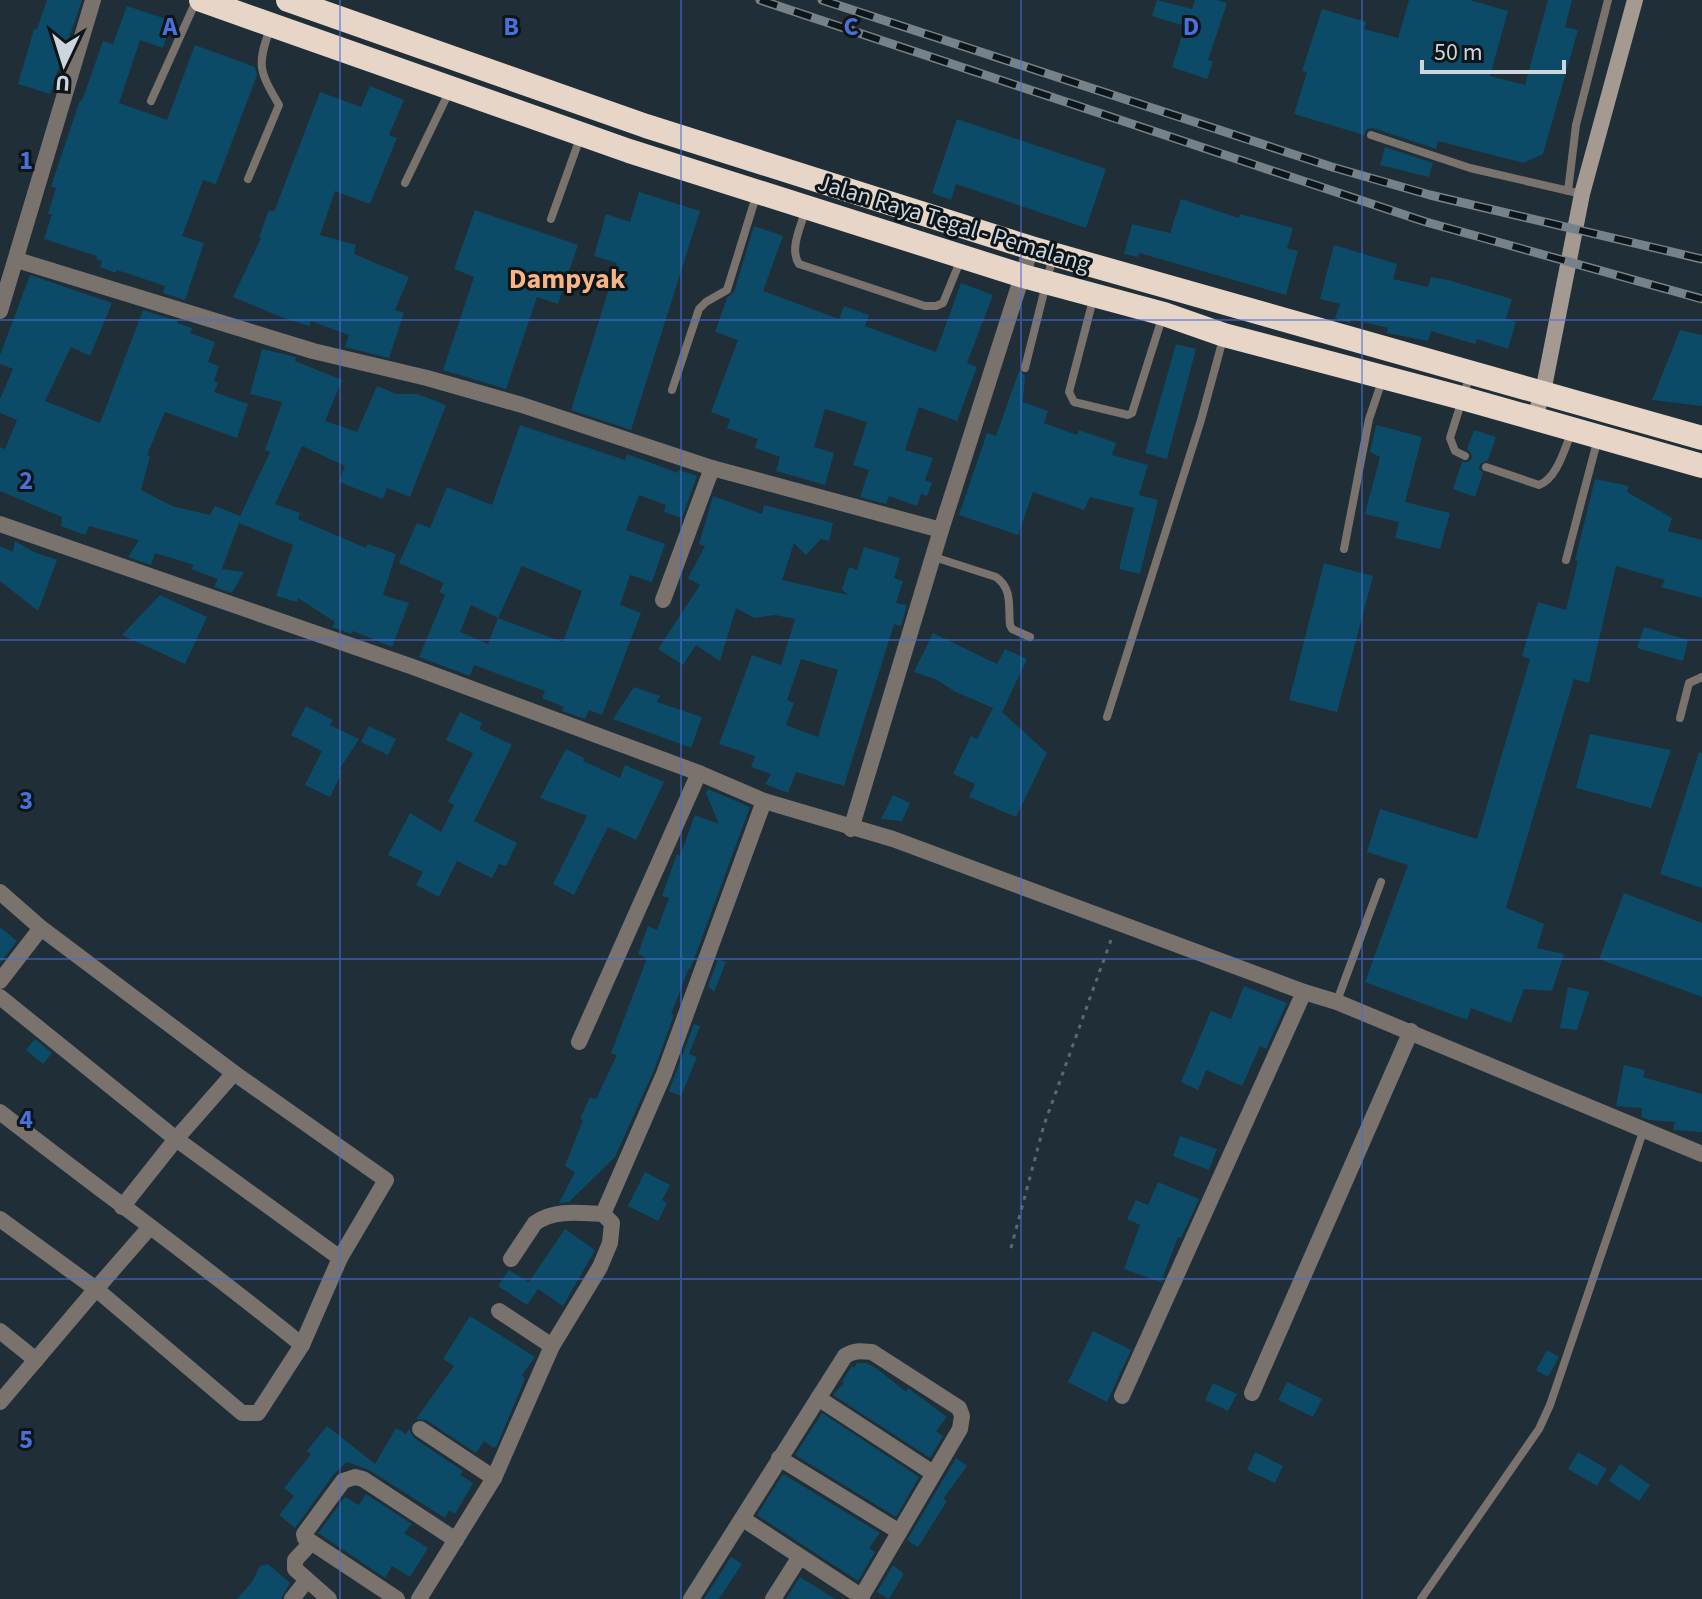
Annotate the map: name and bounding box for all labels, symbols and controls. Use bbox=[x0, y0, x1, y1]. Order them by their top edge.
text: A bbox=[162, 8, 179, 45]
text: B bbox=[503, 8, 519, 45]
text: C bbox=[843, 8, 859, 45]
text: D bbox=[1183, 8, 1199, 45]
north arrow bbox=[24, 24, 104, 104]
scale bar bbox=[1422, 24, 1564, 74]
text: 50 m bbox=[1434, 35, 1483, 70]
text: U bbox=[54, 66, 71, 99]
text: 1 bbox=[19, 142, 33, 179]
street label: Jalan Raya Tegal - Pemalang bbox=[813, 165, 1094, 282]
district label: Dampyak bbox=[509, 259, 626, 299]
text: 2 bbox=[19, 462, 33, 499]
text: 3 bbox=[19, 782, 33, 819]
text: 4 bbox=[19, 1101, 33, 1138]
text: 5 bbox=[19, 1421, 33, 1458]

